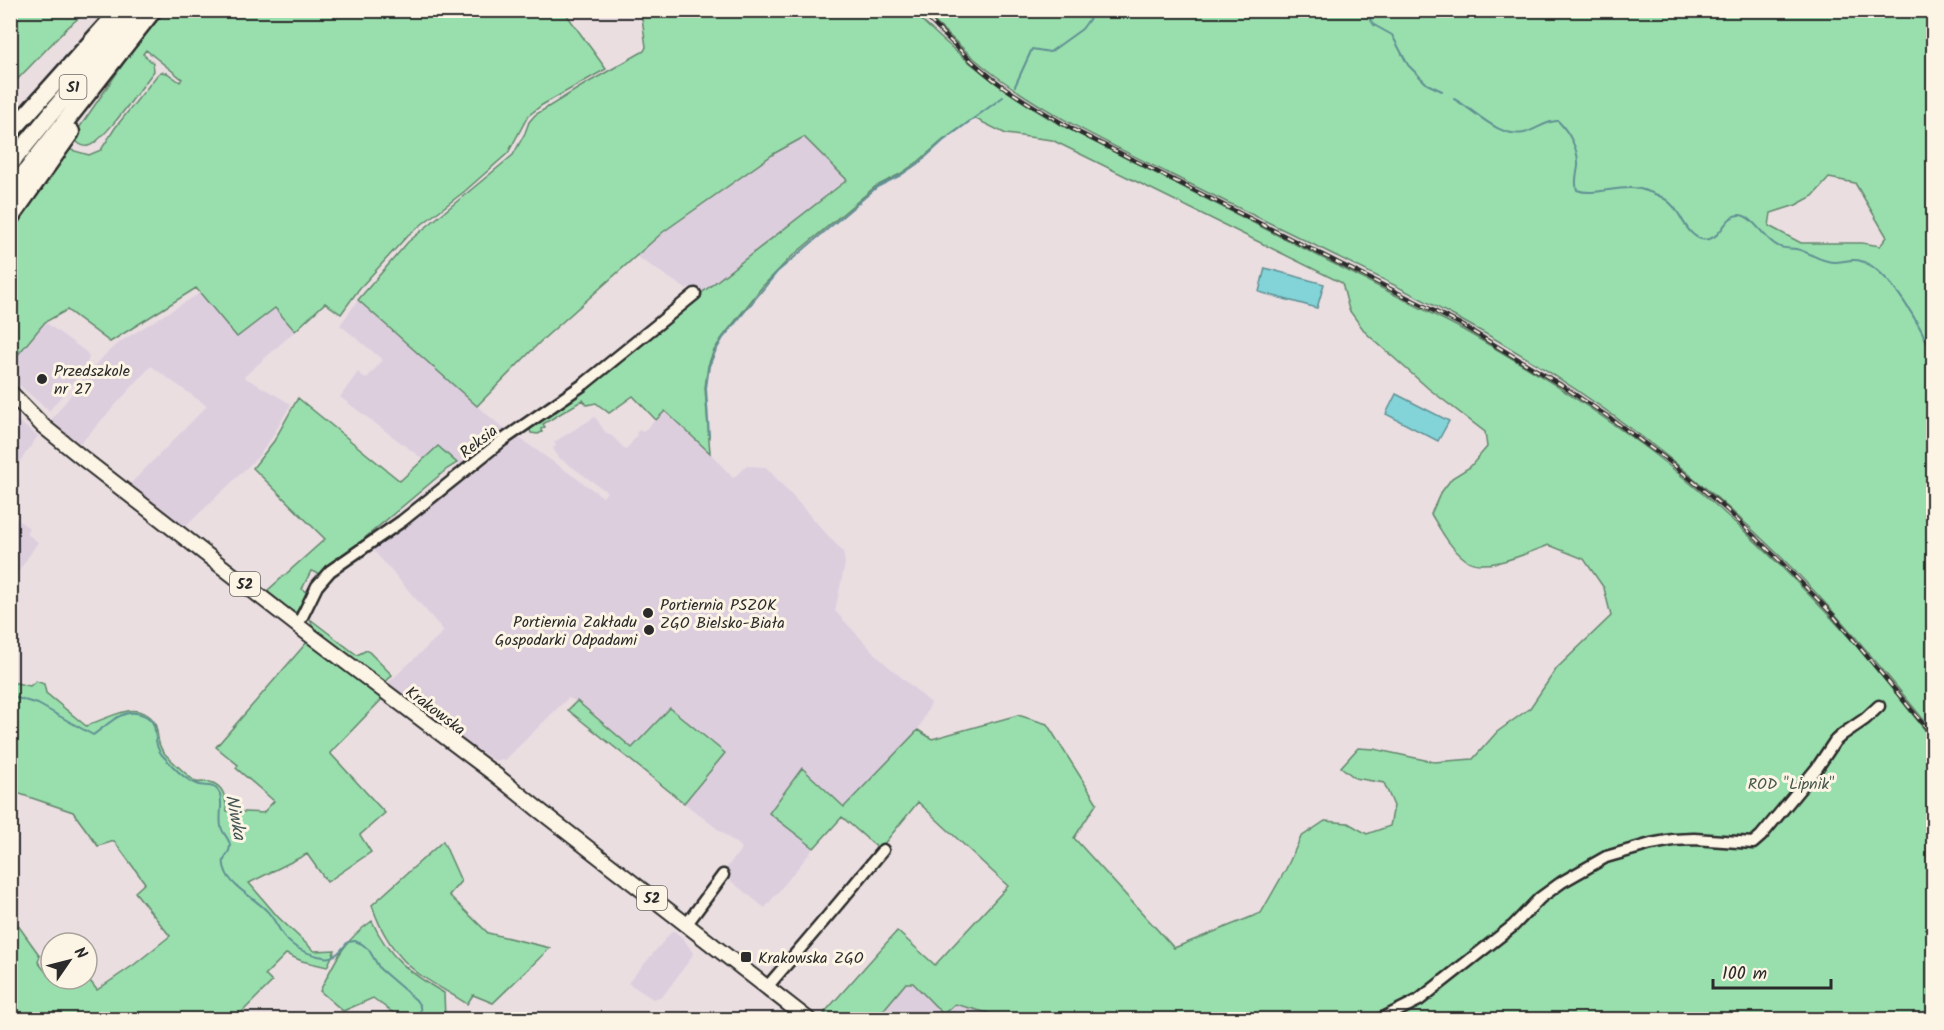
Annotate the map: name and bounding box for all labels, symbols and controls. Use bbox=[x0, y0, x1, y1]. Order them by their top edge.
road number: S1 bbox=[60, 75, 86, 99]
place label: Przedszkole nr 27 bbox=[54, 359, 130, 402]
marker: Przedszkole nr 27 bbox=[35, 372, 49, 386]
street label: Reksia bbox=[455, 419, 503, 465]
road number: 52 bbox=[230, 572, 260, 596]
place label: Portiernia PSZOK ZGO Bielsko-Biała bbox=[660, 593, 785, 636]
marker: Portiernia PSZOK ZGO Bielsko-Biała bbox=[641, 606, 655, 620]
place label: Portiernia Zakładu Gospodarki Odpadami bbox=[495, 610, 638, 653]
marker: Portiernia Zakładu Gospodarki Odpadami bbox=[642, 623, 656, 637]
street label: Krakowska bbox=[400, 680, 470, 742]
park label: ROD "Lipnik" bbox=[1748, 772, 1835, 797]
water label: Niwka bbox=[216, 792, 253, 844]
road number: 52 bbox=[637, 886, 667, 910]
north arrow bbox=[39, 931, 99, 991]
text: N bbox=[67, 942, 93, 965]
place label: Krakowska ZGO bbox=[758, 946, 864, 971]
marker: Krakowska ZGO bbox=[739, 950, 753, 964]
scale bar bbox=[1713, 952, 1832, 990]
text: 100 m bbox=[1722, 960, 1767, 989]

